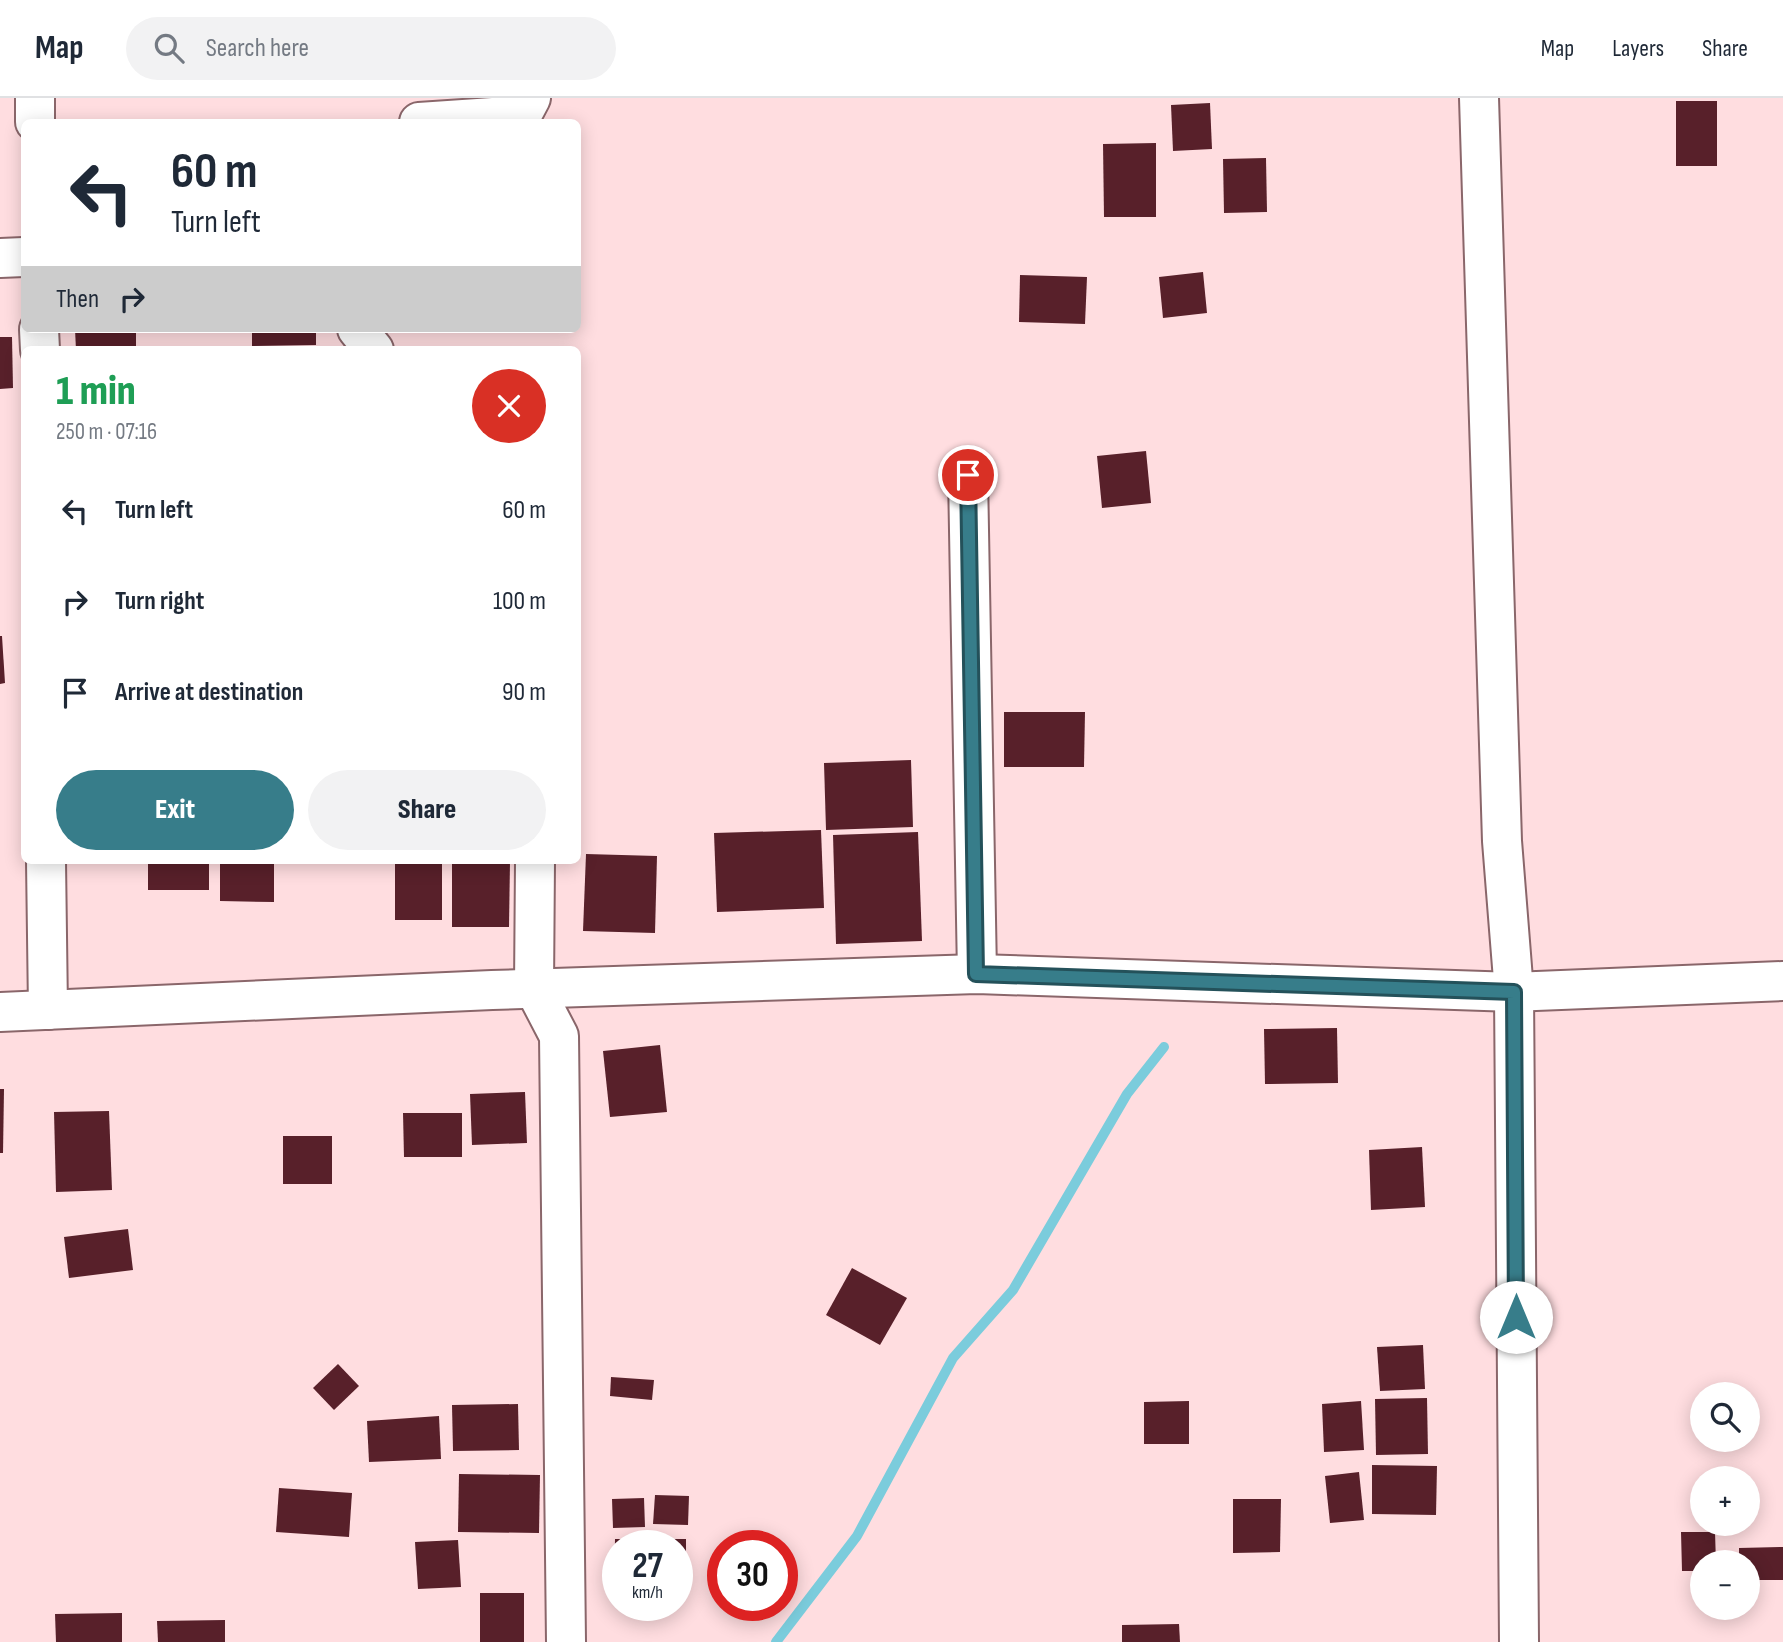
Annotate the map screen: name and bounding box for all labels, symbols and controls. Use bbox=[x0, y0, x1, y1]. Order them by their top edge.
search box bbox=[126, 17, 616, 80]
text: Map bbox=[35, 28, 84, 68]
icon: search bbox=[150, 29, 188, 67]
text: Search here bbox=[206, 33, 309, 64]
text: Map bbox=[1541, 34, 1574, 63]
text: Layers bbox=[1612, 34, 1664, 63]
text: Share bbox=[1702, 34, 1748, 63]
text: 60 m bbox=[171, 143, 258, 202]
icon: left bbox=[56, 147, 147, 238]
text: Turn left bbox=[171, 203, 261, 242]
icon: right bbox=[113, 280, 151, 318]
text: Then bbox=[56, 284, 99, 315]
text: 1 min bbox=[56, 366, 136, 417]
button: close bbox=[472, 369, 546, 443]
text: 250 m · 07:16 bbox=[56, 418, 157, 446]
pin bbox=[938, 445, 998, 505]
icon: arrive bbox=[949, 456, 987, 494]
icon: left bbox=[56, 492, 94, 530]
text: Turn left bbox=[115, 495, 193, 526]
text: 60 m bbox=[502, 495, 546, 526]
icon: right bbox=[56, 583, 94, 621]
text: Turn right bbox=[115, 586, 204, 617]
text: 100 m bbox=[493, 586, 546, 617]
icon: arrive bbox=[56, 674, 94, 712]
text: Arrive at destination bbox=[115, 677, 303, 708]
text: 90 m bbox=[502, 677, 546, 708]
button: Exit bbox=[56, 770, 294, 850]
button: Share bbox=[308, 770, 546, 850]
position arrow bbox=[1479, 1280, 1553, 1354]
map controls bbox=[1690, 1382, 1760, 1620]
button: search bbox=[1690, 1382, 1760, 1452]
button: + bbox=[1690, 1466, 1760, 1536]
speed limit sign: 30 bbox=[707, 1530, 798, 1621]
text: 27 bbox=[632, 1545, 663, 1588]
button: − bbox=[1690, 1550, 1760, 1620]
text: km/h bbox=[632, 1582, 663, 1603]

